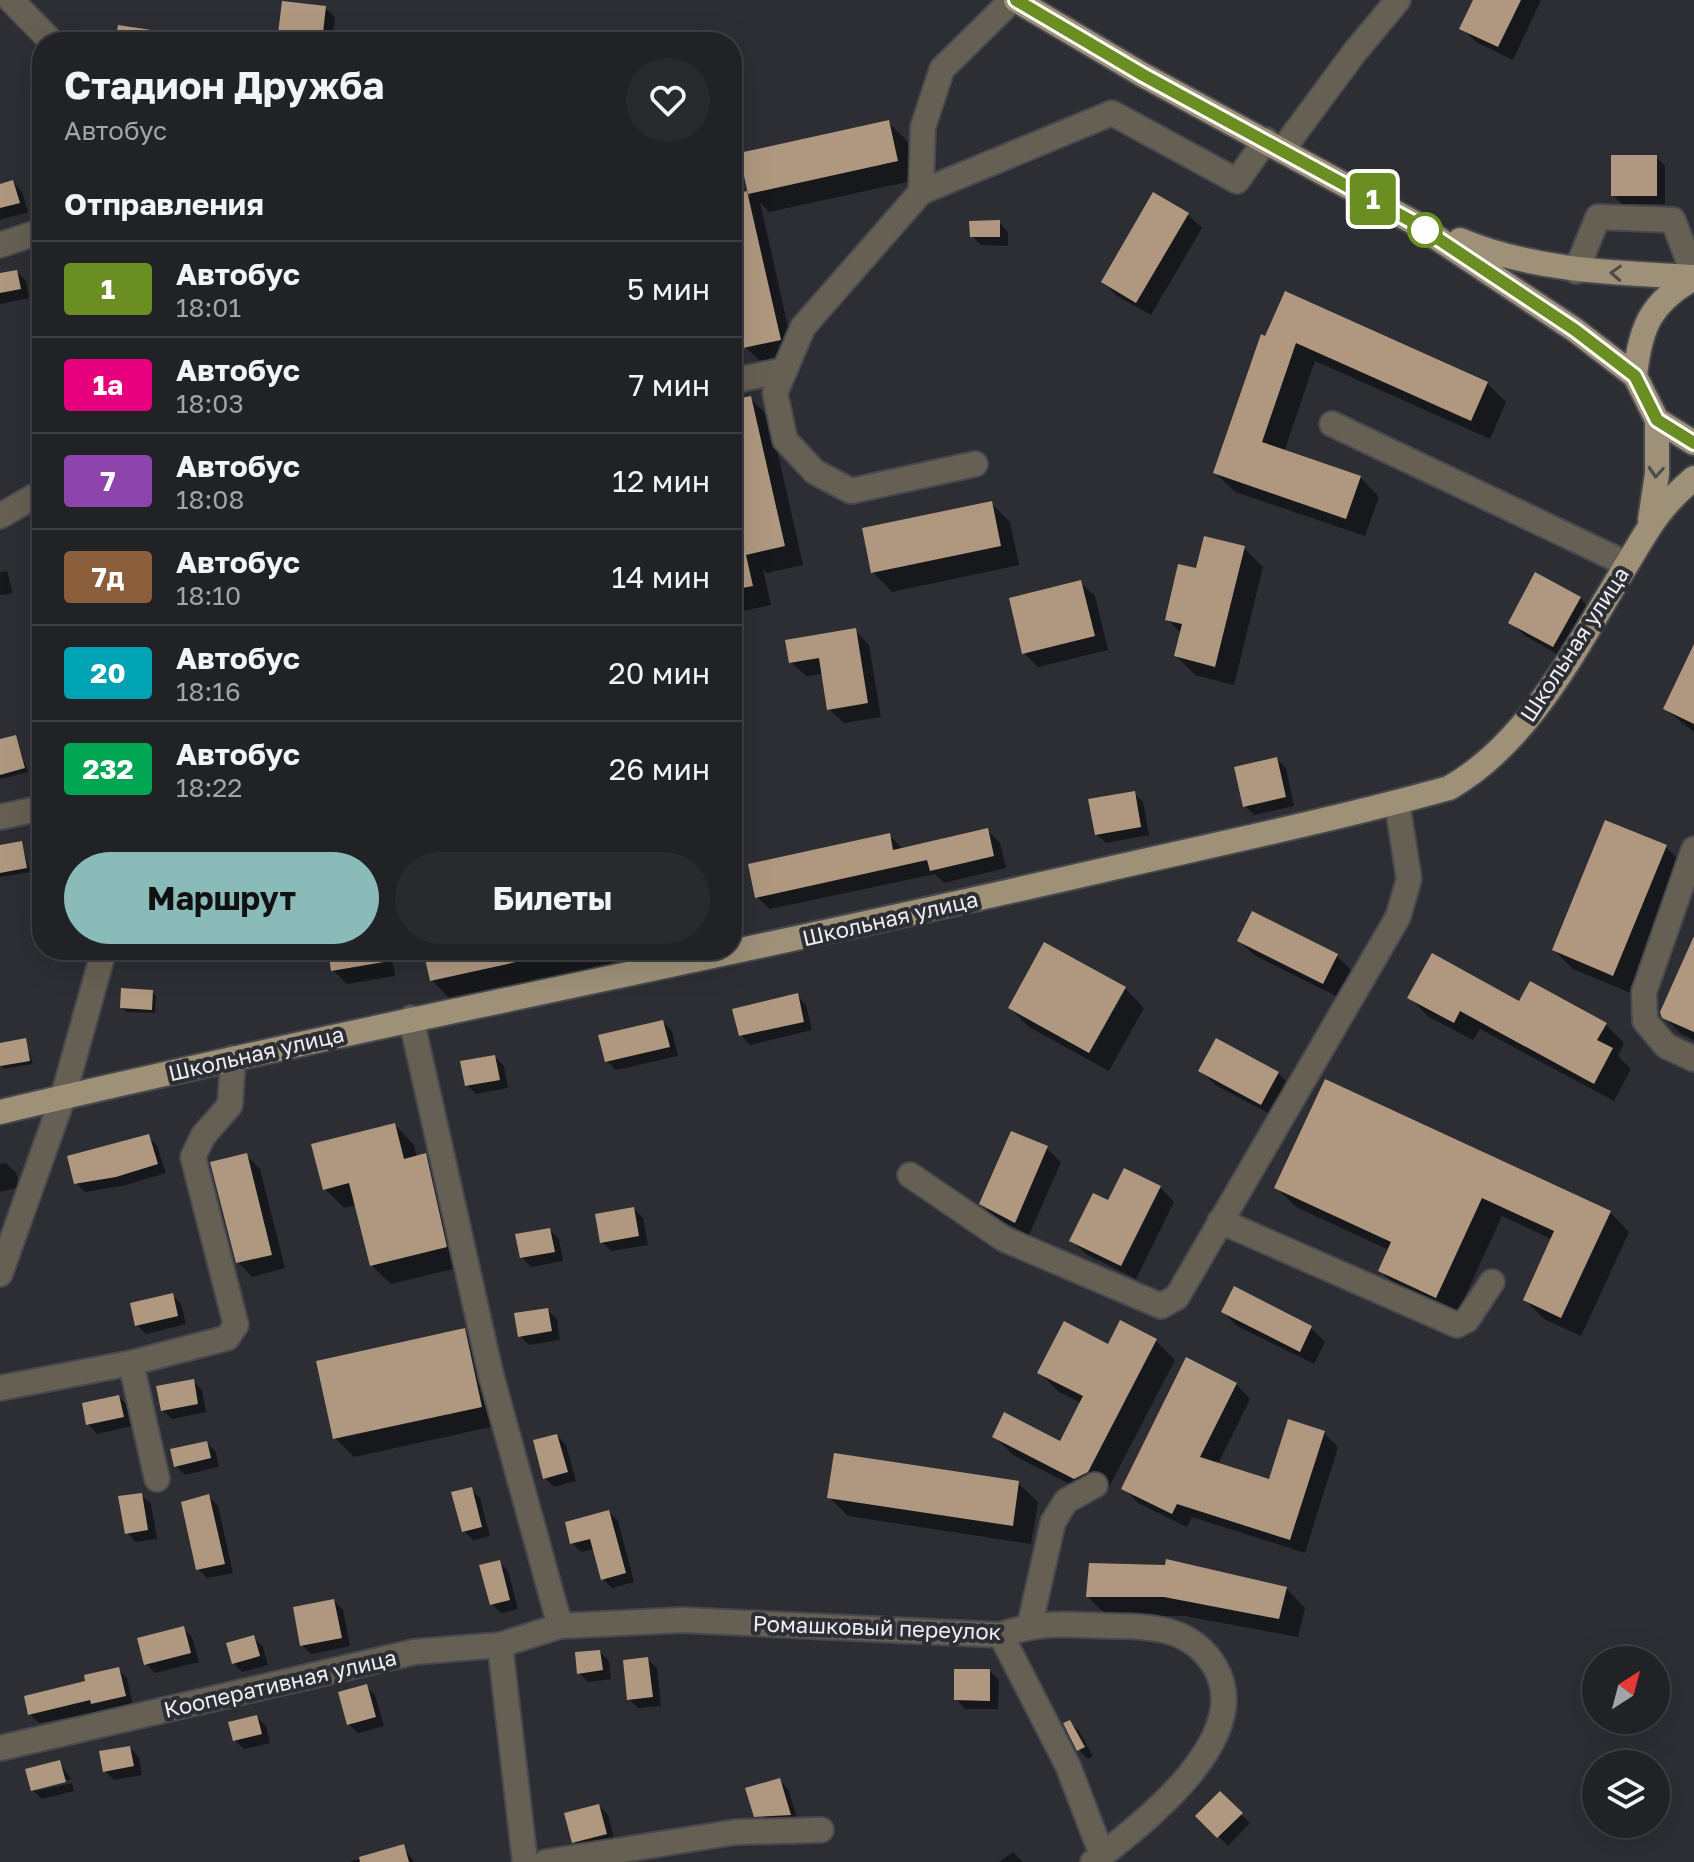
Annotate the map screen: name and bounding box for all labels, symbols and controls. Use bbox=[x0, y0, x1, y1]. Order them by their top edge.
button: heart bbox=[626, 58, 710, 142]
text: Стадион Дружба bbox=[64, 62, 384, 107]
text: Автобус bbox=[64, 115, 167, 146]
line badge: 1 bbox=[1347, 173, 1399, 225]
text: 1 bbox=[1366, 182, 1380, 215]
text: Отправления bbox=[64, 186, 264, 222]
unlabelled marker bbox=[1408, 213, 1442, 247]
text: Автобус bbox=[176, 256, 300, 292]
one-way arrow bbox=[1609, 265, 1622, 282]
text: 5 мин bbox=[627, 271, 710, 307]
text: 1 bbox=[101, 272, 115, 305]
text: 18:01 bbox=[176, 292, 241, 323]
text: Автобус bbox=[176, 352, 300, 388]
text: 7 мин bbox=[628, 367, 710, 403]
text: 1а bbox=[93, 368, 123, 401]
text: 18:03 bbox=[176, 388, 244, 419]
text: Автобус bbox=[176, 448, 300, 484]
text: 12 мин bbox=[612, 463, 710, 499]
text: 7 bbox=[100, 464, 116, 497]
one-way arrow bbox=[1648, 465, 1665, 478]
text: 18:08 bbox=[176, 484, 244, 515]
text: Автобус bbox=[176, 544, 300, 580]
text: 14 мин bbox=[611, 559, 710, 595]
text: 7д bbox=[92, 560, 124, 593]
street label: Школьная улица bbox=[1514, 561, 1634, 727]
text: 18:10 bbox=[176, 580, 241, 611]
text: Автобус bbox=[176, 640, 300, 676]
text: 20 мин bbox=[608, 655, 710, 691]
text: 20 bbox=[90, 656, 126, 689]
text: 18:16 bbox=[176, 676, 241, 707]
text: Автобус bbox=[176, 736, 300, 772]
text: 26 мин bbox=[609, 751, 710, 787]
text: 232 bbox=[82, 752, 134, 785]
text: 18:22 bbox=[176, 772, 242, 803]
button: Маршрут bbox=[64, 852, 379, 944]
button: Билеты bbox=[395, 852, 710, 944]
street label: Школьная улица bbox=[800, 885, 980, 951]
street label: Школьная улица bbox=[166, 1020, 346, 1086]
street label: Ромашковый переулок bbox=[752, 1609, 1002, 1645]
street label: Кооперативная улица bbox=[161, 1643, 399, 1723]
north arrow bbox=[1582, 1646, 1670, 1734]
map controls bbox=[1582, 1646, 1670, 1838]
button: layers bbox=[1582, 1750, 1670, 1838]

